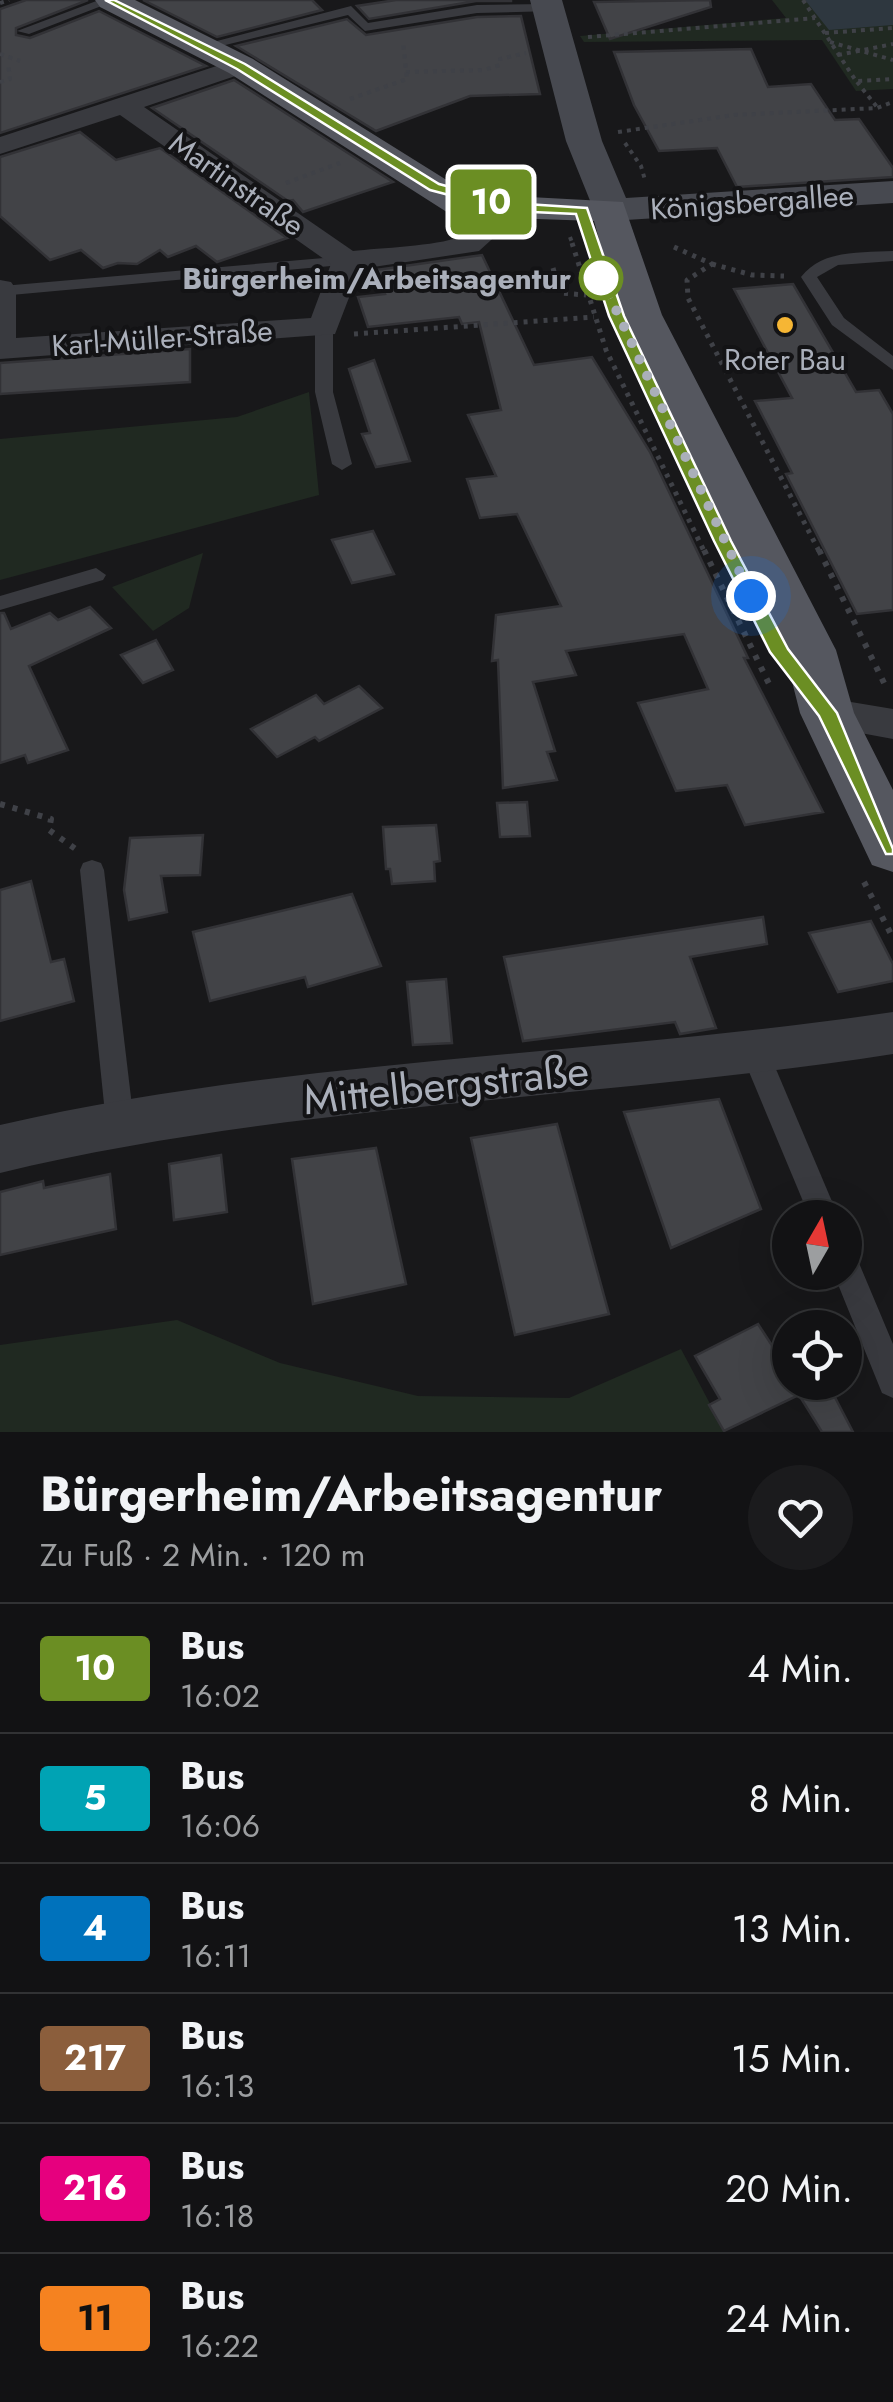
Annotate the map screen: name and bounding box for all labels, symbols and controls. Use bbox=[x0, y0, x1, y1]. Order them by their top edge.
street label: Martinstraße bbox=[161, 122, 313, 246]
line badge: 10 bbox=[446, 170, 536, 234]
street label: Königsbergallee bbox=[649, 173, 855, 231]
text: 10 bbox=[471, 177, 512, 227]
place label: Bürgerheim/Arbeitsagentur bbox=[182, 257, 572, 300]
marker: Bürgerheim/Arbeitsagentur bbox=[580, 257, 622, 299]
street label: Karl-Müller-Straße bbox=[50, 309, 274, 367]
marker: Roter Bau bbox=[774, 314, 796, 336]
place label: Roter Bau bbox=[724, 338, 846, 381]
your location bbox=[726, 571, 776, 621]
street label: Mittelbergstraße bbox=[300, 1040, 592, 1130]
north arrow bbox=[772, 1200, 862, 1290]
map controls bbox=[772, 1200, 862, 1400]
button: locate bbox=[772, 1310, 862, 1400]
text: Bürgerheim/Arbeitsagentur bbox=[40, 1460, 662, 1529]
button: heart bbox=[748, 1465, 853, 1570]
text: Zu Fuß · 2 Min. · 120 m bbox=[40, 1532, 366, 1578]
text: Bus bbox=[180, 1618, 244, 1673]
text: 4 Min. bbox=[747, 1641, 853, 1696]
text: 10 bbox=[75, 1643, 116, 1693]
text: 16:02 bbox=[180, 1673, 260, 1719]
text: Bus bbox=[180, 1748, 244, 1803]
text: 8 Min. bbox=[749, 1771, 853, 1826]
text: 5 bbox=[84, 1773, 106, 1823]
text: 16:06 bbox=[180, 1803, 260, 1849]
text: Bus bbox=[180, 1878, 244, 1933]
text: 13 Min. bbox=[732, 1901, 853, 1956]
text: 4 bbox=[83, 1903, 107, 1953]
text: 16:11 bbox=[180, 1933, 251, 1979]
text: Bus bbox=[180, 2008, 244, 2063]
text: 15 Min. bbox=[731, 2031, 853, 2086]
text: 217 bbox=[64, 2033, 126, 2083]
text: 16:13 bbox=[180, 2063, 254, 2109]
text: Bus bbox=[180, 2138, 244, 2193]
text: 20 Min. bbox=[725, 2161, 853, 2216]
text: 216 bbox=[63, 2163, 127, 2213]
text: 16:18 bbox=[180, 2193, 254, 2239]
text: Bus bbox=[180, 2268, 244, 2323]
text: 24 Min. bbox=[726, 2291, 853, 2346]
text: 11 bbox=[77, 2293, 113, 2343]
text: 16:22 bbox=[180, 2323, 259, 2369]

